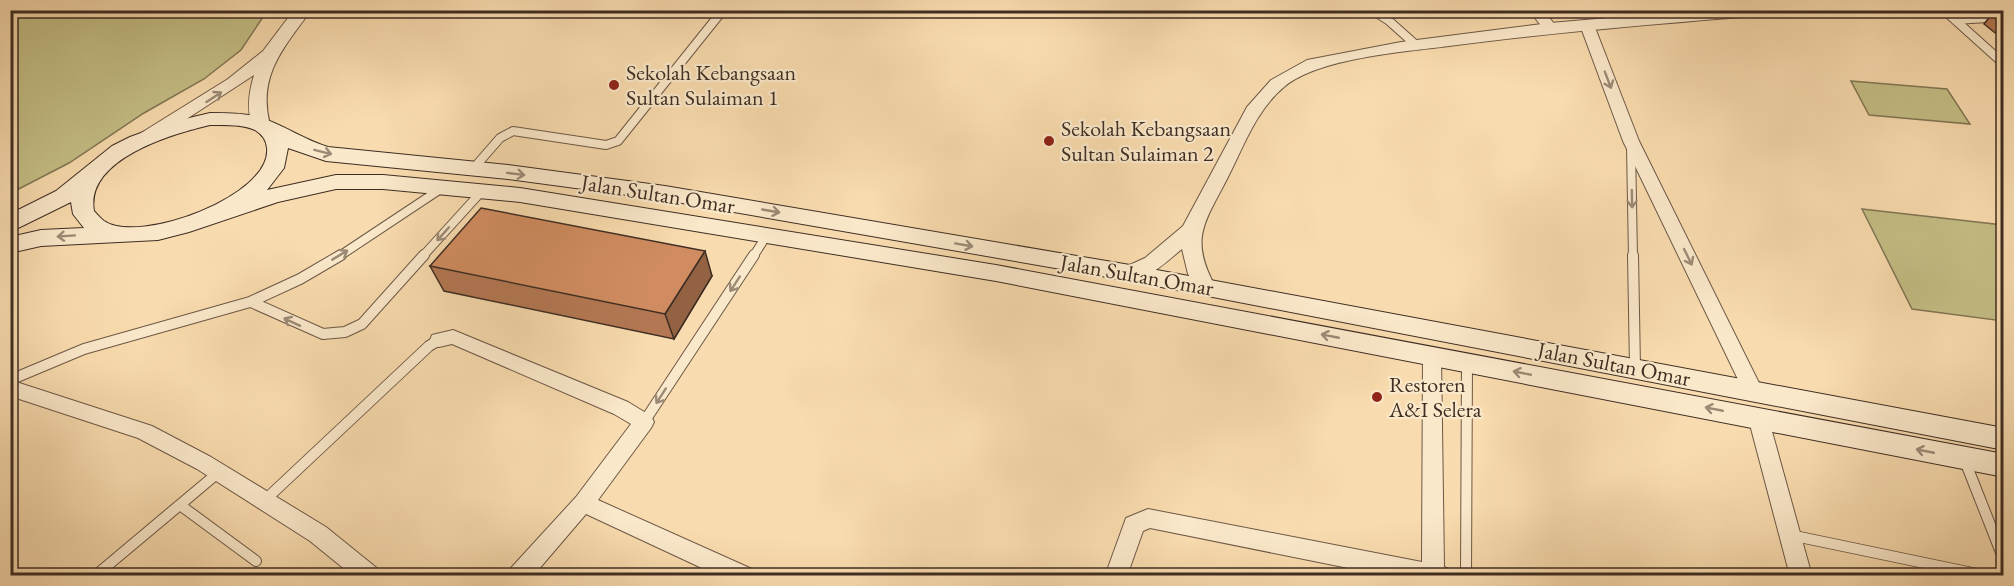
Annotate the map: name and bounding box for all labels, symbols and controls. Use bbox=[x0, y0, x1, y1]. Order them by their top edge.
place label: Sekolah Kebangsaan Sultan Sulaiman 1 bbox=[626, 58, 797, 112]
one-way arrow bbox=[1603, 70, 1614, 88]
marker: Sekolah Kebangsaan Sultan Sulaiman 1 bbox=[607, 78, 621, 92]
one-way arrow bbox=[206, 91, 222, 103]
place label: Sekolah Kebangsaan Sultan Sulaiman 2 bbox=[1061, 114, 1232, 168]
marker: Sekolah Kebangsaan Sultan Sulaiman 2 bbox=[1042, 134, 1056, 148]
one-way arrow bbox=[313, 147, 332, 159]
street label: Jalan Sultan Omar bbox=[577, 167, 738, 221]
one-way arrow bbox=[506, 168, 526, 179]
one-way arrow bbox=[1626, 189, 1638, 209]
one-way arrow bbox=[761, 206, 781, 217]
one-way arrow bbox=[436, 226, 450, 241]
one-way arrow bbox=[57, 231, 77, 242]
one-way arrow bbox=[953, 239, 973, 250]
street label: Jalan Sultan Omar bbox=[1056, 247, 1217, 303]
one-way arrow bbox=[331, 248, 348, 260]
one-way arrow bbox=[1683, 248, 1694, 266]
one-way arrow bbox=[729, 275, 741, 292]
one-way arrow bbox=[284, 315, 302, 327]
one-way arrow bbox=[1321, 330, 1341, 341]
street label: Jalan Sultan Omar bbox=[1533, 335, 1694, 393]
one-way arrow bbox=[1513, 367, 1532, 378]
place label: Restoren A&I Selera bbox=[1388, 370, 1482, 424]
one-way arrow bbox=[655, 388, 668, 405]
marker: Restoren A&I Selera bbox=[1370, 390, 1384, 404]
one-way arrow bbox=[1704, 403, 1724, 414]
one-way arrow bbox=[1916, 445, 1936, 456]

